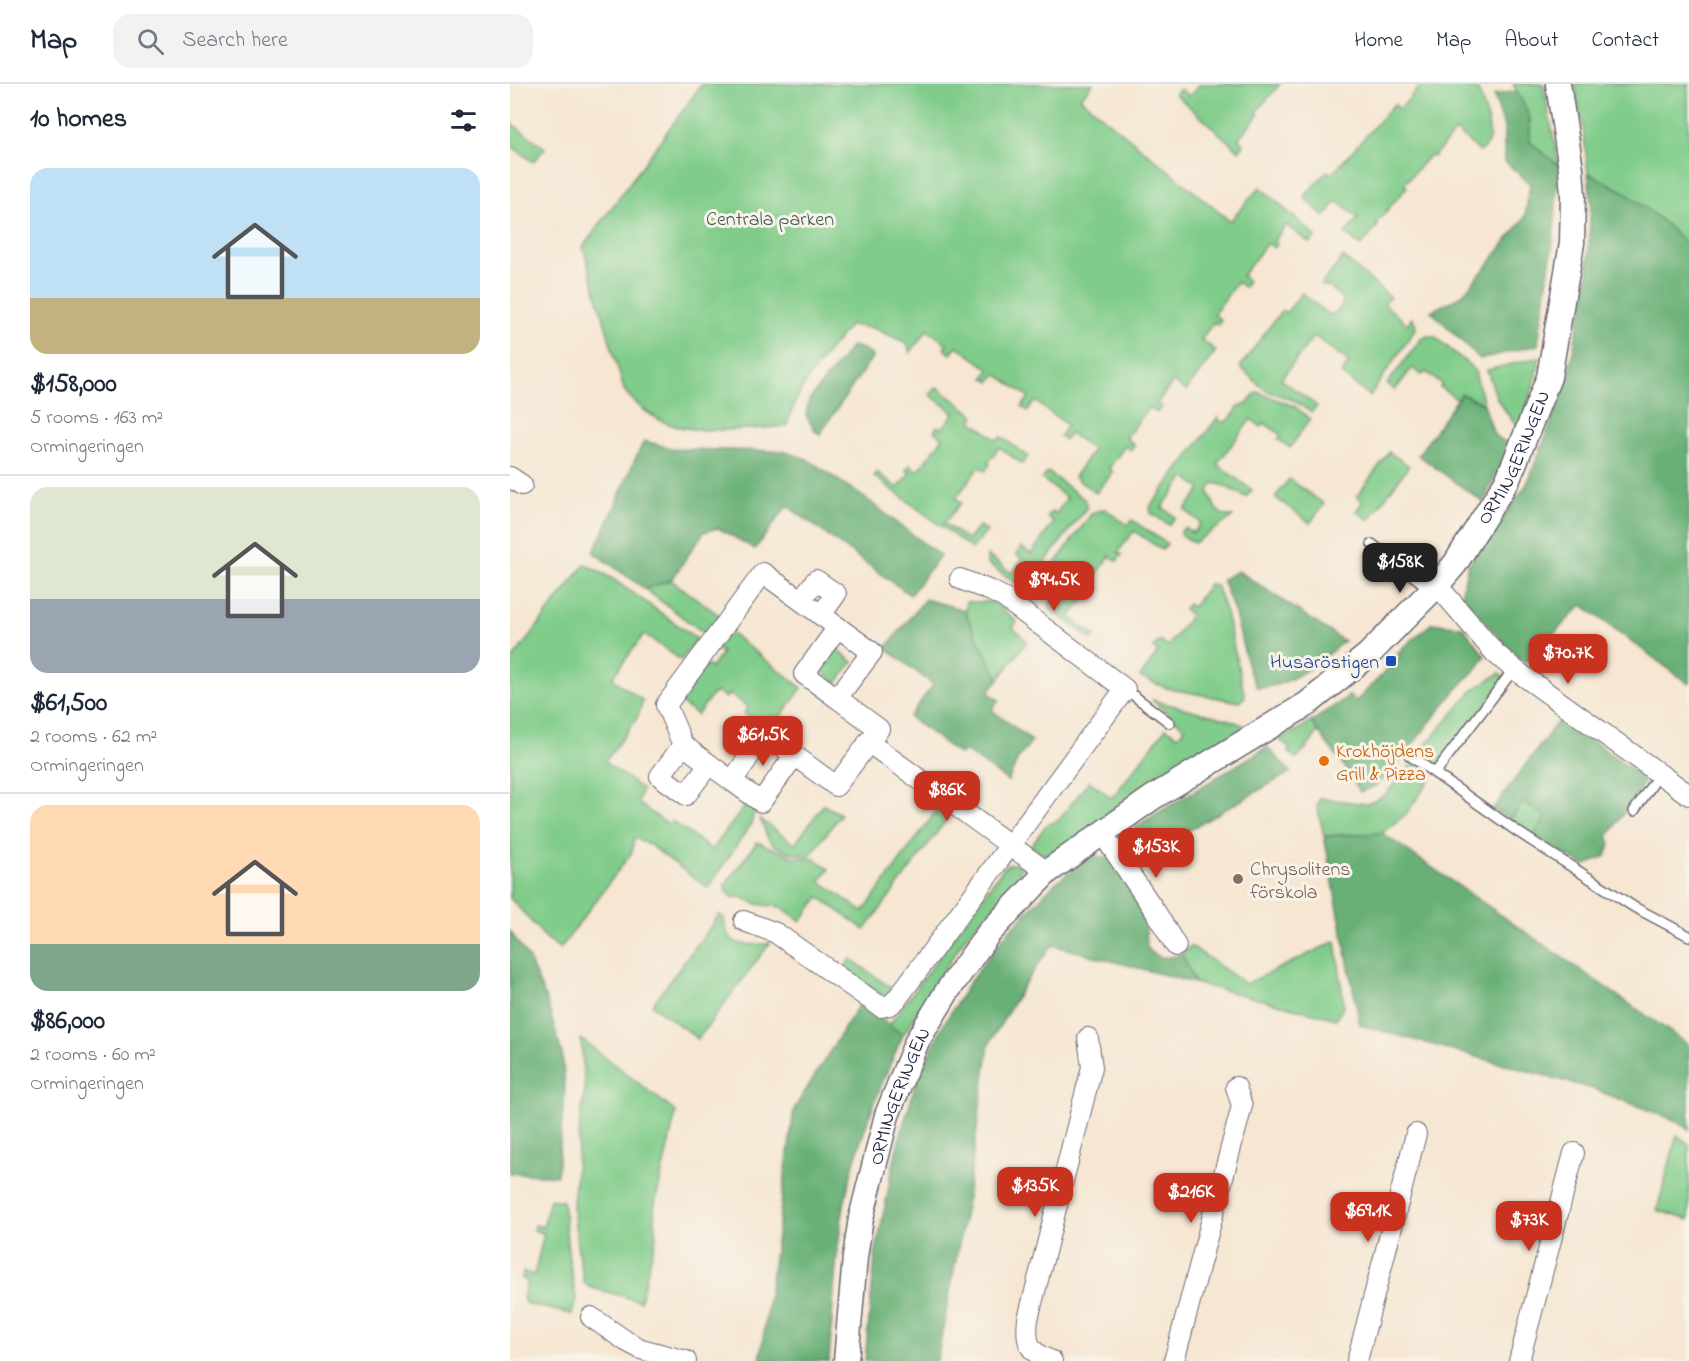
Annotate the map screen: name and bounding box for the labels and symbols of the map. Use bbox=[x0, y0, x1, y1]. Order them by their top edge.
park label: Centrala parken bbox=[706, 206, 834, 235]
street label: ORMINGERINGEN bbox=[1471, 387, 1559, 531]
pin: $158K bbox=[1358, 543, 1442, 594]
pin: $94.5K bbox=[1005, 561, 1103, 612]
pin: $70.7K bbox=[1519, 634, 1617, 685]
place label: Husaröstigen bbox=[1270, 649, 1379, 679]
marker: Husaröstigen bbox=[1384, 654, 1398, 668]
pin: $61.5K bbox=[714, 716, 812, 767]
place label: Krokhöjdens Grill & Pizza bbox=[1336, 738, 1434, 790]
marker: Krokhöjdens Grill & Pizza bbox=[1317, 754, 1331, 768]
pin: $86K bbox=[911, 771, 983, 822]
pin: $153K bbox=[1114, 828, 1198, 879]
place label: Chrysolitens förskola bbox=[1250, 856, 1350, 908]
marker: Chrysolitens förskola bbox=[1231, 872, 1245, 886]
street label: ORMINGERINGEN bbox=[863, 1022, 939, 1168]
pin: $135K bbox=[993, 1167, 1077, 1218]
pin: $216K bbox=[1149, 1173, 1233, 1224]
pin: $69.1K bbox=[1319, 1192, 1417, 1243]
pin: $73K bbox=[1493, 1201, 1565, 1252]

